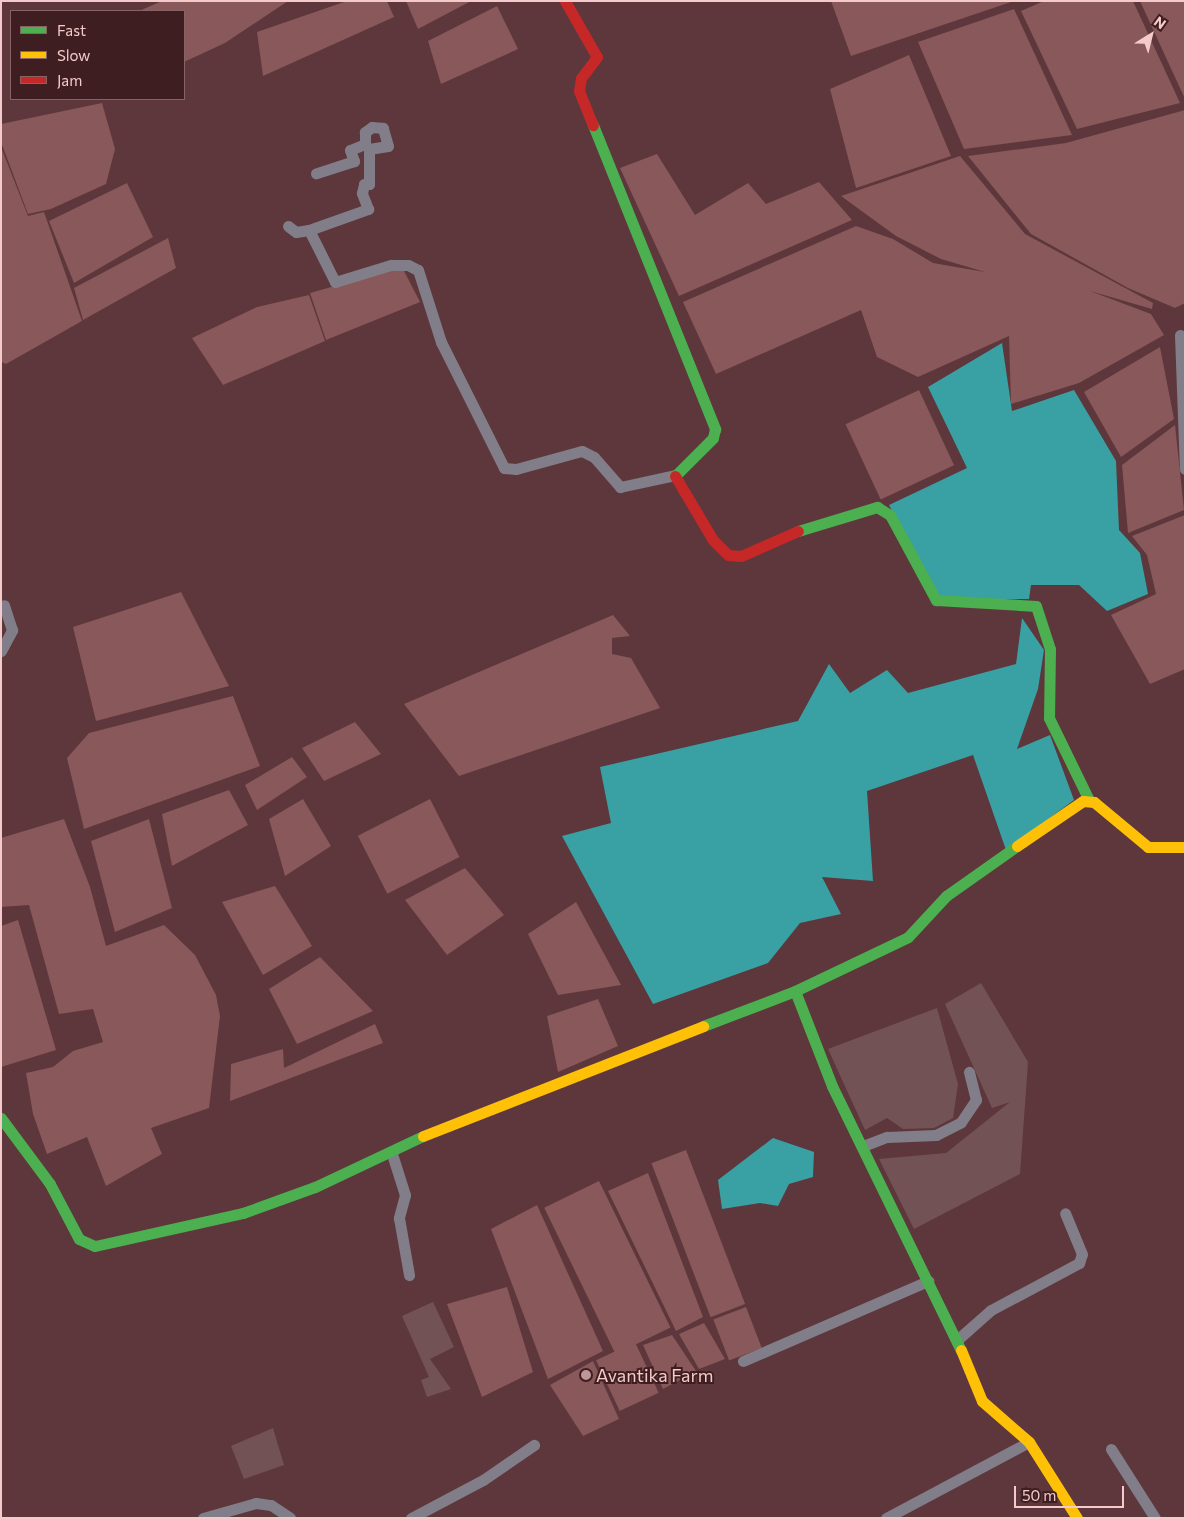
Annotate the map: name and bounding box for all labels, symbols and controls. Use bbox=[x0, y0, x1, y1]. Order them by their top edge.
legend bbox=[10, 10, 185, 100]
north arrow bbox=[1126, 10, 1176, 60]
text: N bbox=[1151, 12, 1169, 32]
text: Fast bbox=[57, 21, 86, 39]
text: Slow bbox=[57, 46, 90, 64]
text: Jam bbox=[57, 71, 82, 89]
place label: Avantika Farm bbox=[596, 1364, 713, 1386]
marker: Avantika Farm bbox=[580, 1369, 592, 1381]
scale bar bbox=[1016, 1476, 1126, 1508]
text: 50 m bbox=[1022, 1486, 1056, 1504]

